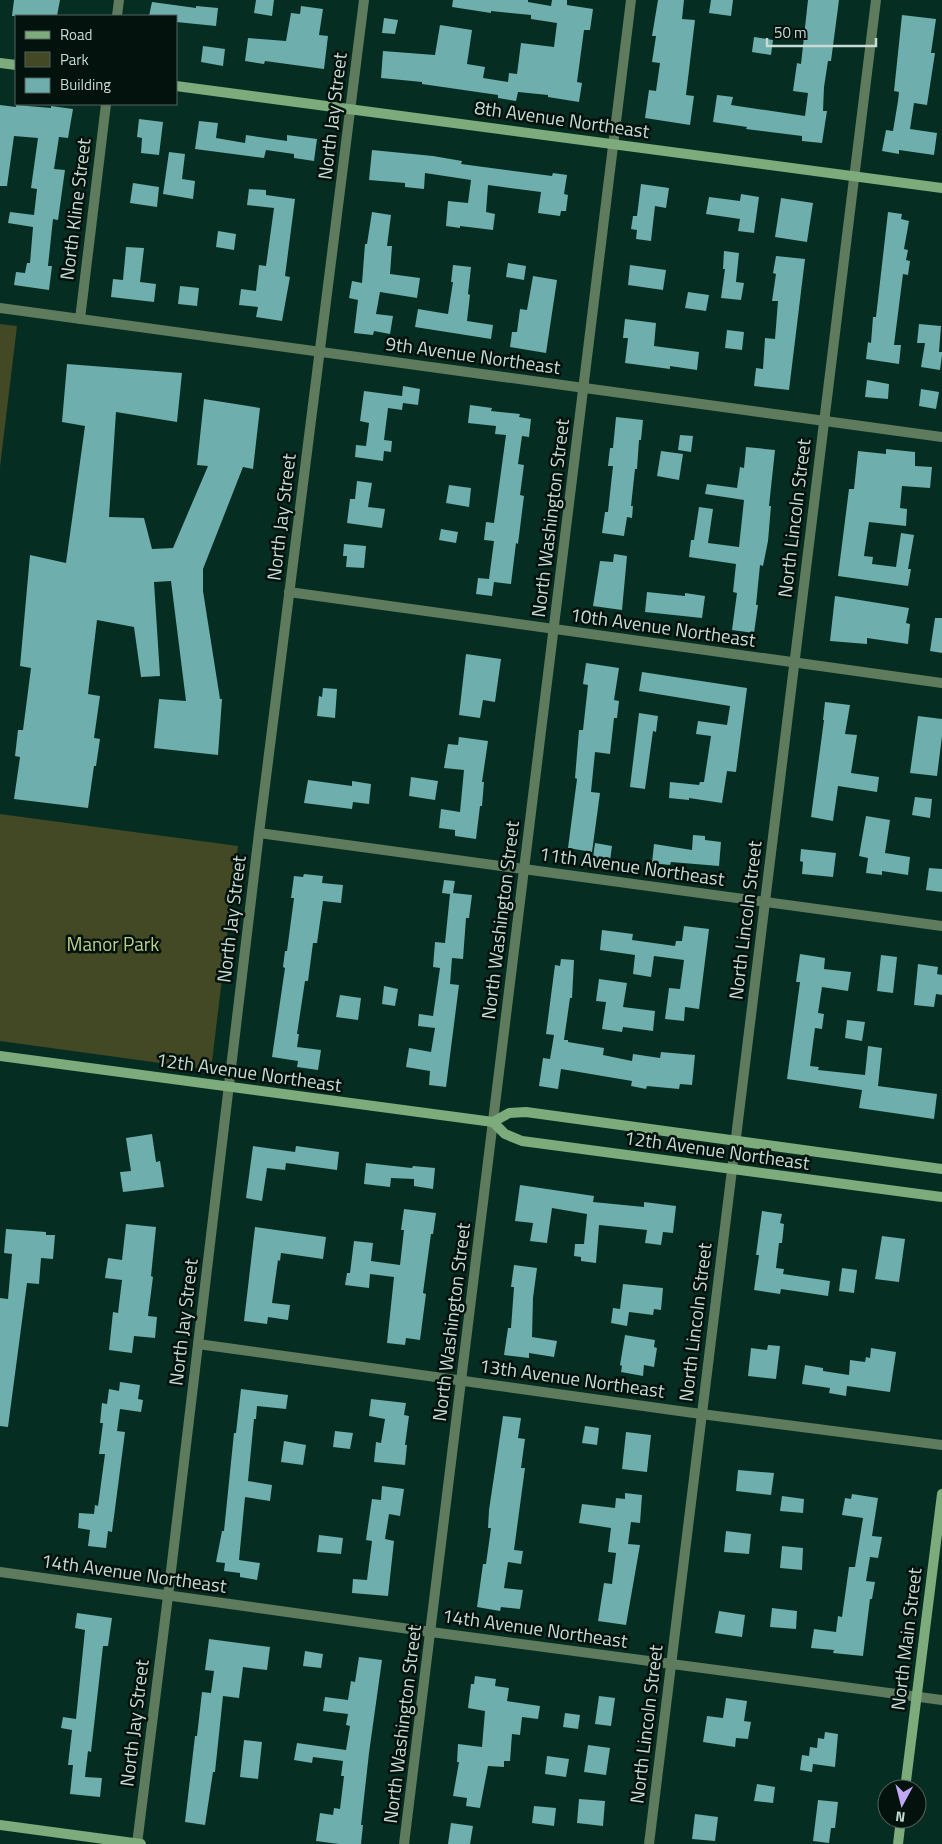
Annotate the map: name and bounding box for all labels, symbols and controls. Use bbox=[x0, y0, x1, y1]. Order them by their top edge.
legend bbox=[15, 15, 178, 105]
scale bar bbox=[767, 15, 876, 47]
text: 50 m bbox=[774, 21, 807, 44]
text: Road bbox=[60, 23, 92, 46]
text: Park bbox=[60, 48, 89, 71]
street label: North Jay Street bbox=[309, 50, 354, 181]
text: Building bbox=[60, 73, 111, 96]
street label: 8th Avenue Northeast bbox=[473, 92, 652, 145]
street label: North Kline Street bbox=[51, 136, 98, 282]
street label: 9th Avenue Northeast bbox=[384, 328, 563, 381]
street label: North Washington Street bbox=[523, 417, 576, 619]
street label: North Lincoln Street bbox=[769, 437, 818, 599]
street label: North Jay Street bbox=[258, 451, 303, 582]
street label: 10th Avenue Northeast bbox=[569, 599, 758, 654]
street label: North Washington Street bbox=[473, 819, 526, 1021]
street label: 11th Avenue Northeast bbox=[538, 838, 727, 893]
street label: North Lincoln Street bbox=[720, 839, 769, 1001]
street label: North Jay Street bbox=[208, 853, 253, 984]
park label: Manor Park bbox=[67, 929, 159, 958]
street label: 12th Avenue Northeast bbox=[155, 1044, 344, 1099]
street label: 12th Avenue Northeast bbox=[623, 1122, 812, 1177]
street label: North Washington Street bbox=[424, 1221, 477, 1423]
street label: North Lincoln Street bbox=[670, 1241, 719, 1403]
street label: North Jay Street bbox=[160, 1256, 205, 1387]
street label: 13th Avenue Northeast bbox=[478, 1350, 667, 1405]
street label: 14th Avenue Northeast bbox=[40, 1545, 229, 1600]
street label: North Main Street bbox=[882, 1566, 929, 1712]
street label: 14th Avenue Northeast bbox=[441, 1600, 630, 1655]
street label: North Washington Street bbox=[375, 1623, 428, 1825]
street label: North Lincoln Street bbox=[621, 1643, 670, 1805]
street label: North Jay Street bbox=[111, 1657, 156, 1788]
north arrow bbox=[877, 1779, 927, 1829]
text: N bbox=[894, 1806, 906, 1828]

